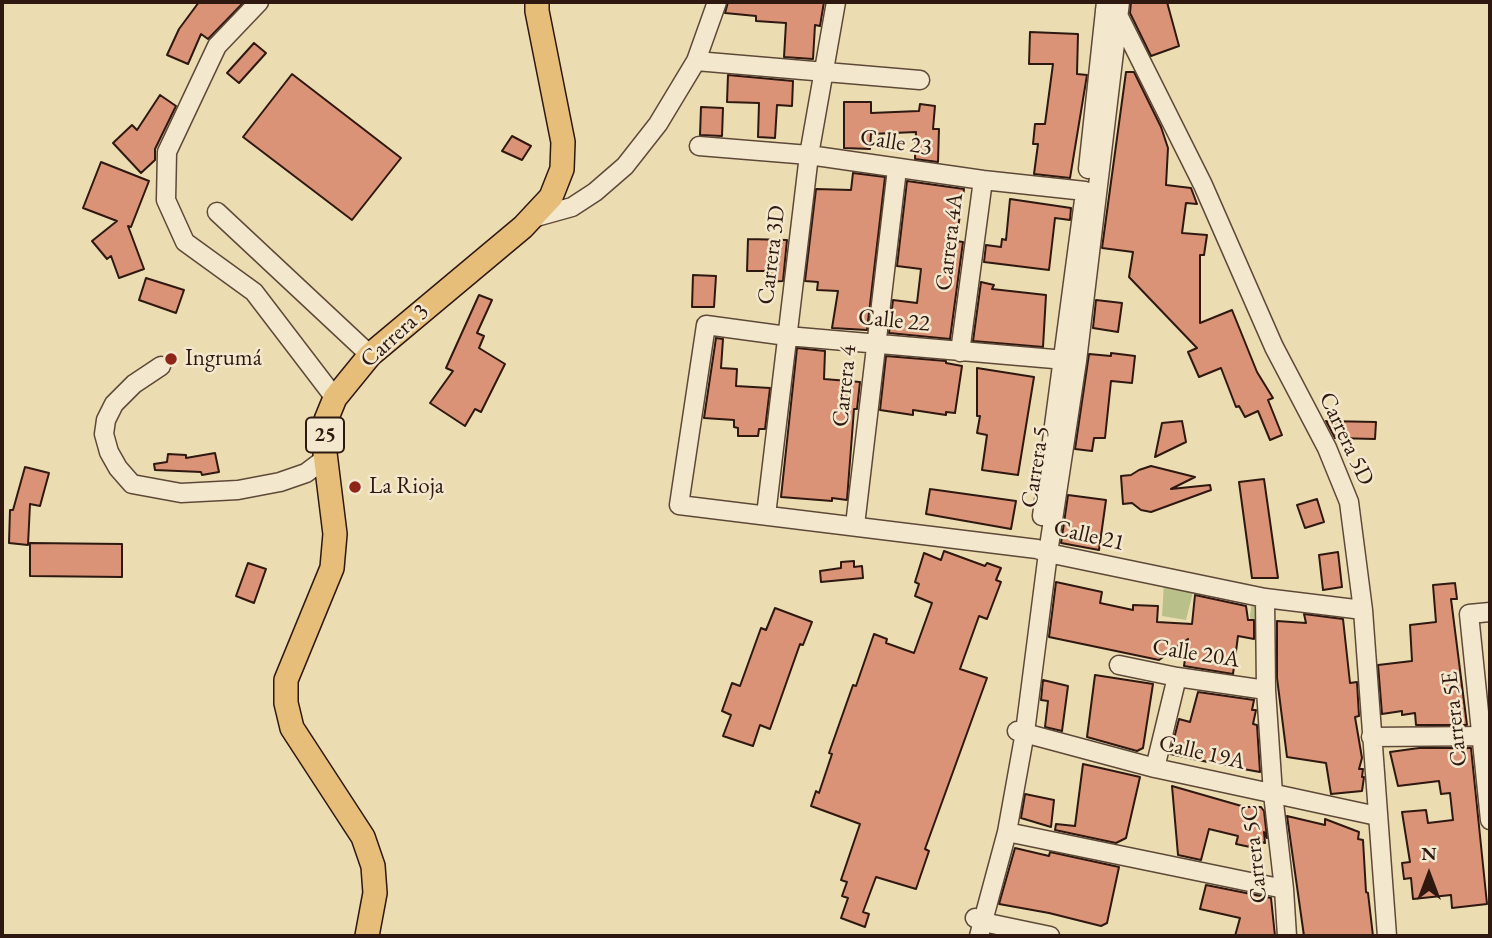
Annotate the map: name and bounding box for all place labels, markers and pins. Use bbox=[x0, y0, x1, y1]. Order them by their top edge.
place label: Ingrumá bbox=[185, 345, 262, 373]
marker: Ingrumá bbox=[163, 351, 179, 367]
place label: La Rioja bbox=[369, 473, 444, 501]
marker: La Rioja bbox=[347, 479, 363, 495]

